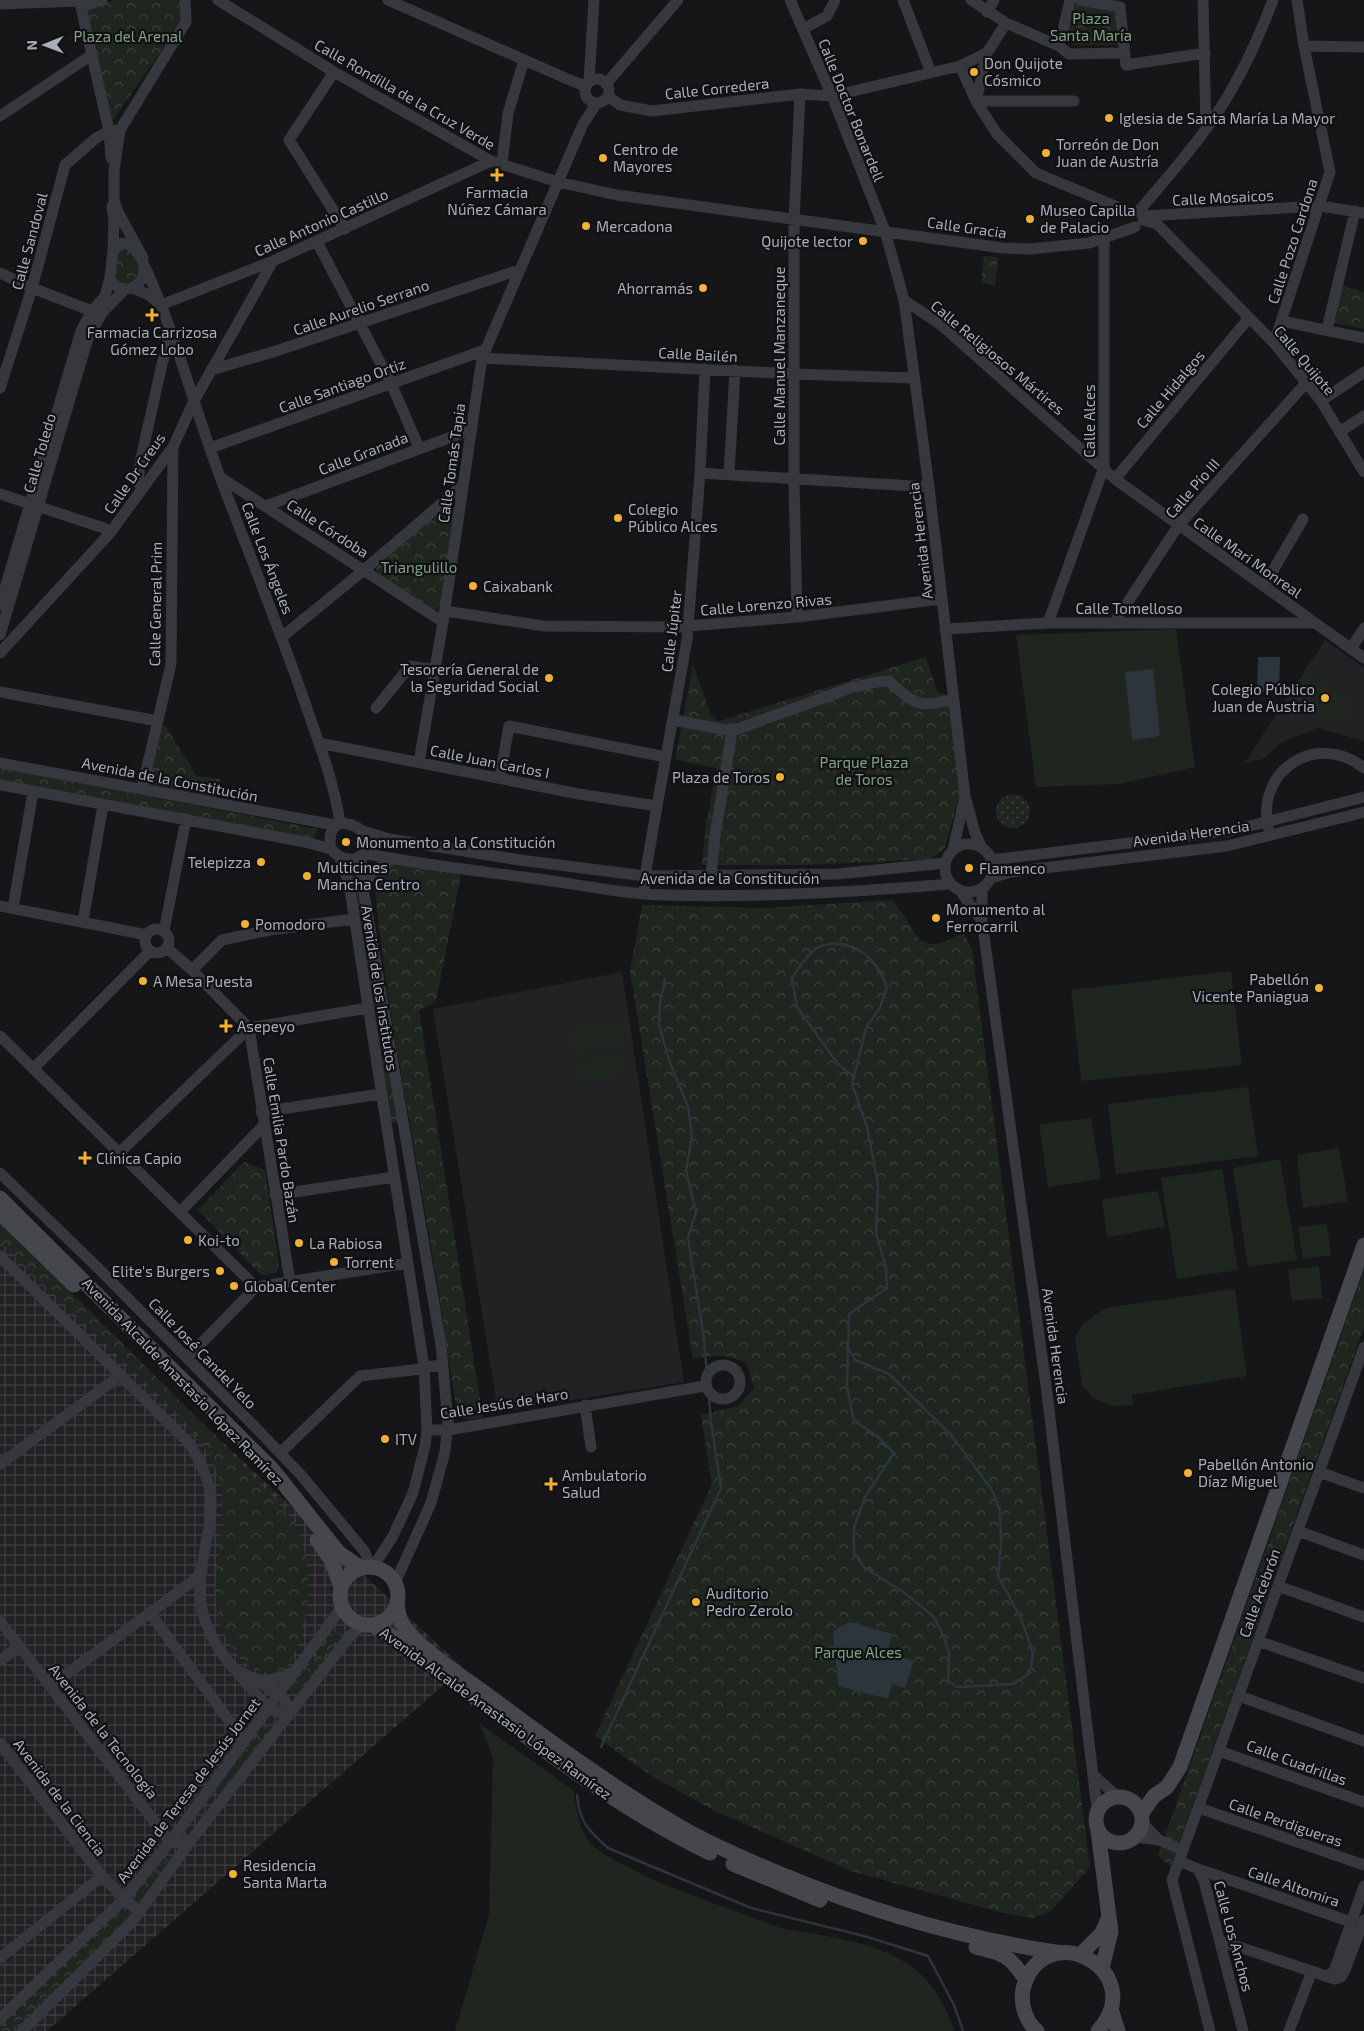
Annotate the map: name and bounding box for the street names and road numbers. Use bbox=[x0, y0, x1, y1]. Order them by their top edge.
street label: Calle Rondilla de la Cruz Verde bbox=[312, 35, 498, 153]
street label: Calle Doctor Bonardell bbox=[815, 36, 889, 185]
street label: Calle Corredera bbox=[664, 74, 770, 102]
street label: Calle Pozo Cardona bbox=[1263, 176, 1321, 306]
street label: Calle Antonio Castillo bbox=[251, 184, 391, 260]
street label: Calle Mosaicos bbox=[1172, 185, 1274, 209]
street label: Calle Sandoval bbox=[7, 190, 51, 292]
street label: Calle Gracia bbox=[926, 213, 1008, 241]
street label: Calle Manuel Manzaneque bbox=[770, 266, 788, 446]
street label: Calle Aurelio Serrano bbox=[291, 275, 431, 339]
street label: Calle Religiosos Mártires bbox=[928, 296, 1068, 418]
street label: Calle Quijote bbox=[1270, 321, 1339, 399]
street label: Calle Bailén bbox=[658, 343, 738, 365]
street label: Calle Hidalgos bbox=[1132, 346, 1208, 432]
street label: Calle Santiago Ortiz bbox=[276, 354, 408, 416]
street label: Calle Alces bbox=[1080, 384, 1098, 458]
street label: Calle Tomás Tapia bbox=[434, 402, 468, 524]
street label: Calle Toledo bbox=[19, 411, 59, 495]
street label: Calle Granada bbox=[316, 428, 410, 478]
street label: Calle Dr Creus bbox=[99, 429, 169, 517]
street label: Calle Pío III bbox=[1161, 454, 1223, 522]
street label: Avenida Herencia bbox=[904, 482, 936, 600]
street label: Calle Córdoba bbox=[284, 495, 372, 561]
street label: Calle Los Ángeles bbox=[238, 499, 298, 617]
street label: Calle Mari Monreal bbox=[1190, 513, 1306, 602]
street label: Calle General Prim bbox=[145, 541, 165, 667]
street label: Calle Júpiter bbox=[657, 589, 685, 673]
street label: Calle Lorenzo Rivas bbox=[699, 589, 833, 619]
street label: Calle Tomelloso bbox=[1075, 599, 1183, 617]
street label: Calle Juan Carlos I bbox=[429, 741, 551, 781]
street label: Avenida de la Constitución bbox=[80, 753, 260, 805]
street label: Avenida Herencia bbox=[1132, 816, 1250, 850]
street label: Avenida de la Constitución bbox=[641, 869, 819, 887]
street label: Avenida de los Institutos bbox=[358, 904, 402, 1072]
street label: Calle Emilia Pardo Bazán bbox=[260, 1056, 304, 1224]
street label: Avenida Alcalde Anastasio López Ramírez bbox=[79, 1273, 287, 1489]
street label: Avenida Herencia bbox=[1039, 1287, 1073, 1405]
street label: Calle José Candel Yelo bbox=[145, 1294, 261, 1412]
street label: Calle Jesús de Haro bbox=[439, 1384, 569, 1422]
street label: Calle Acebrón bbox=[1235, 1546, 1283, 1640]
street label: Avenida Alcalde Anastasio López Ramírez bbox=[377, 1623, 615, 1803]
street label: Avenida de la Tecnología bbox=[46, 1660, 162, 1802]
street label: Avenida de Teresa de Jesús Jornet bbox=[112, 1694, 264, 1886]
street label: Avenida de la Ciencia bbox=[10, 1735, 110, 1859]
street label: Calle Cuadrillas bbox=[1244, 1735, 1350, 1789]
street label: Calle Perdigueras bbox=[1227, 1794, 1345, 1850]
street label: Calle Altomira bbox=[1246, 1862, 1342, 1910]
street label: Calle Los Anchos bbox=[1211, 1879, 1257, 1993]

